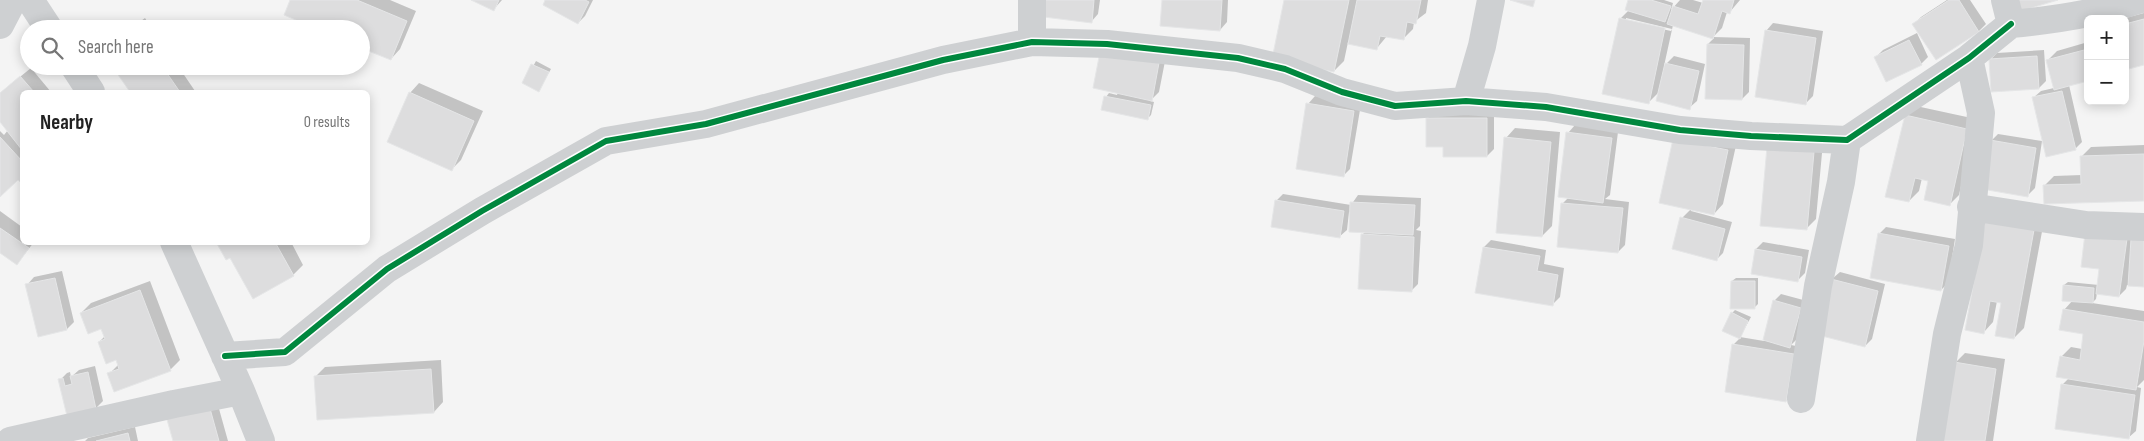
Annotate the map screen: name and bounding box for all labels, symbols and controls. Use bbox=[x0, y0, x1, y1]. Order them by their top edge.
map controls bbox=[2084, 15, 2129, 105]
button: + bbox=[2084, 15, 2129, 60]
search box bbox=[20, 20, 370, 75]
icon: search bbox=[38, 34, 66, 62]
text: Search here bbox=[78, 36, 154, 59]
button: − bbox=[2084, 60, 2129, 105]
text: Nearby bbox=[40, 110, 93, 135]
text: 0 results bbox=[304, 113, 350, 132]

